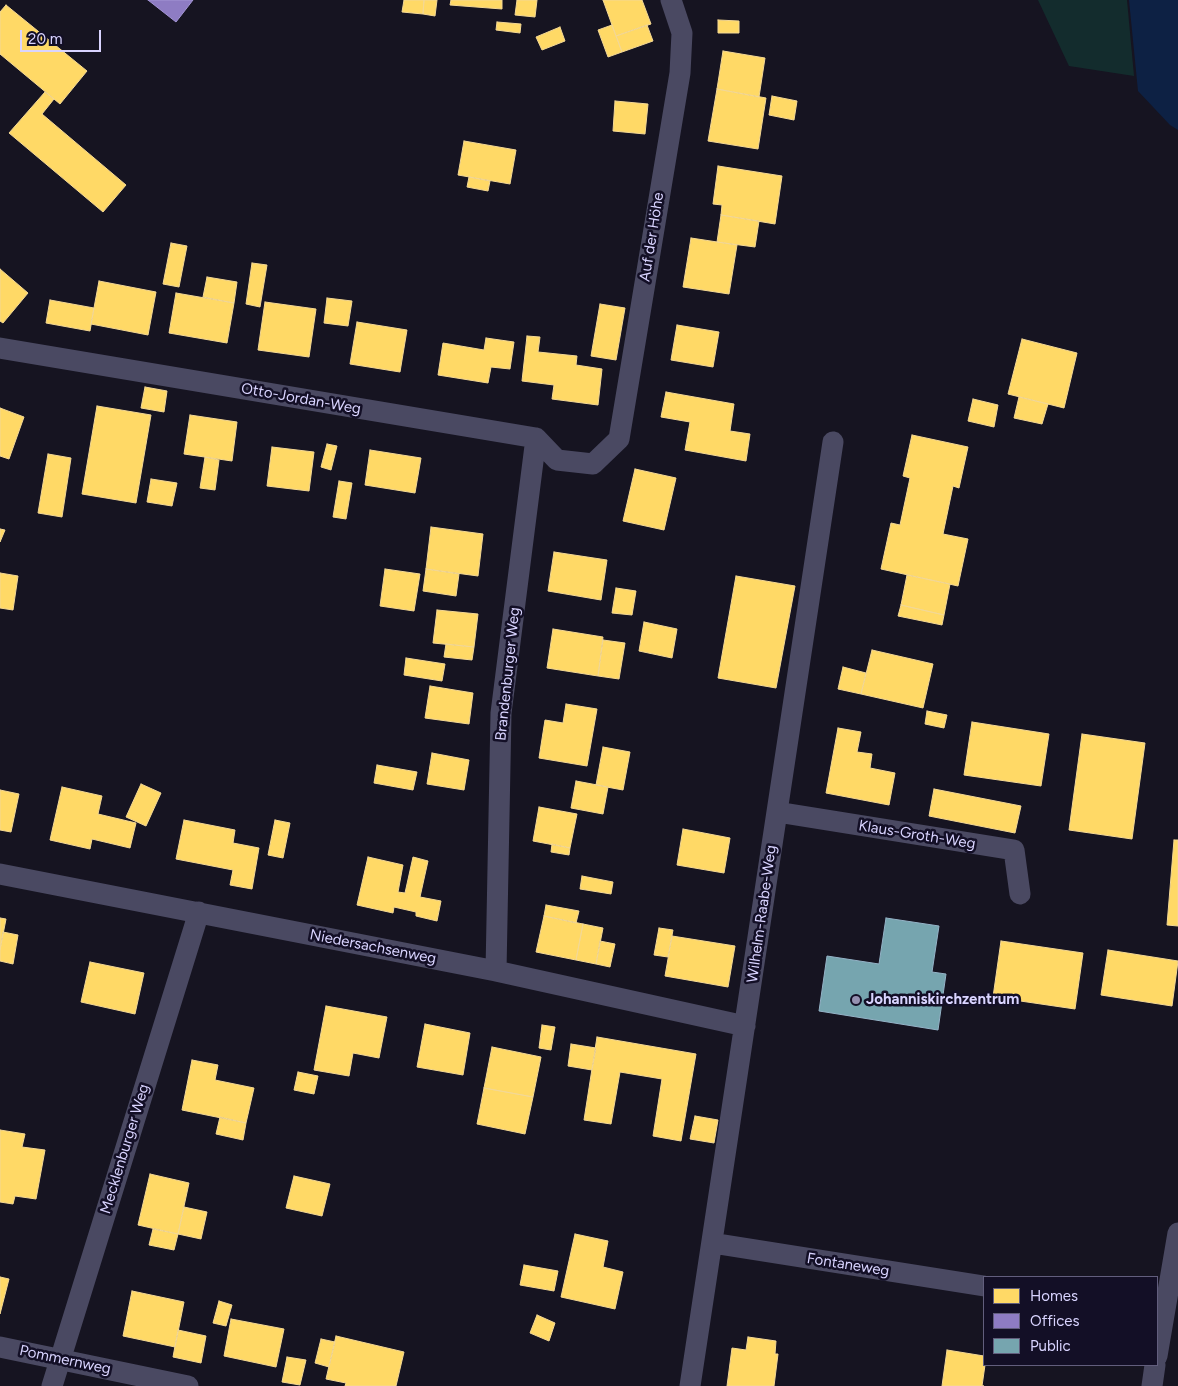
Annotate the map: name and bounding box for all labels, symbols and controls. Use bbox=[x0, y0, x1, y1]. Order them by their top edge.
scale bar bbox=[22, 20, 104, 52]
text: 20 m bbox=[28, 30, 62, 48]
street label: Auf der Höhe bbox=[636, 191, 668, 283]
street label: Otto-Jordan-Weg bbox=[240, 380, 362, 418]
street label: Brandenburger Weg bbox=[492, 606, 524, 742]
street label: Klaus-Groth-Weg bbox=[857, 817, 977, 853]
street label: Wilhelm-Raabe-Weg bbox=[743, 844, 781, 984]
street label: Niedersachsenweg bbox=[308, 926, 438, 968]
place label: Johanniskirchzentrum bbox=[866, 991, 1019, 1009]
marker: Johanniskirchzentrum bbox=[850, 994, 862, 1006]
street label: Mecklenburger Weg bbox=[97, 1082, 153, 1216]
street label: Fontaneweg bbox=[805, 1250, 891, 1280]
legend bbox=[983, 1276, 1158, 1366]
text: Homes bbox=[1030, 1287, 1078, 1305]
text: Offices bbox=[1030, 1312, 1080, 1330]
text: Public bbox=[1030, 1337, 1071, 1355]
street label: Pommernweg bbox=[18, 1342, 112, 1378]

